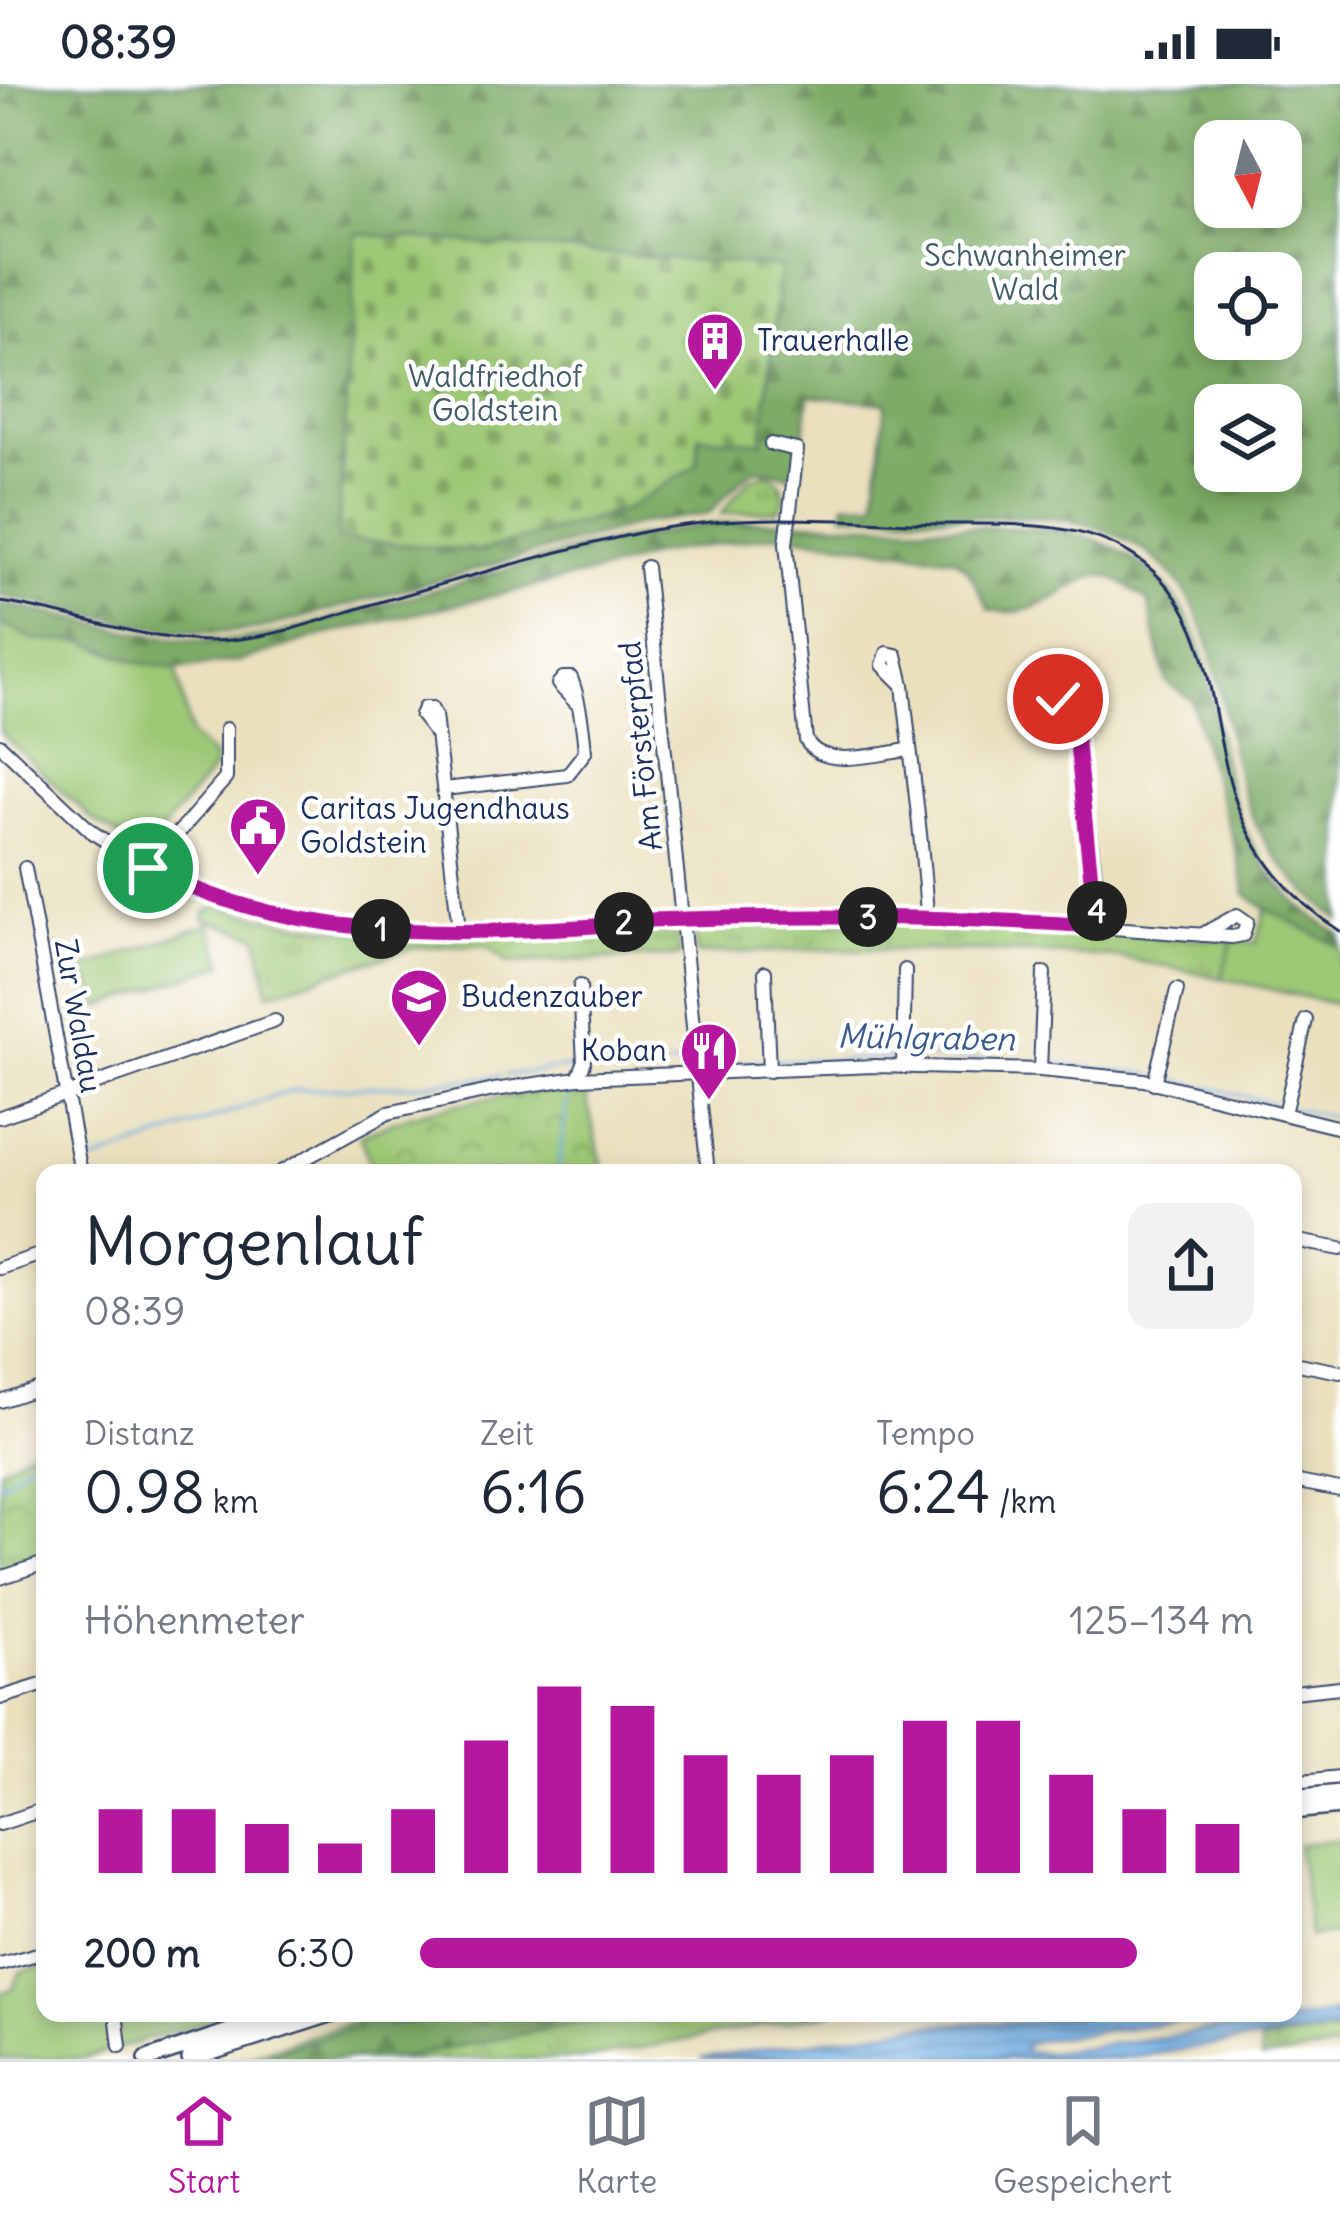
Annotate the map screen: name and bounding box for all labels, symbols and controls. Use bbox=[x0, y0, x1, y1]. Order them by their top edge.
text: 08:39 bbox=[60, 14, 177, 70]
north arrow bbox=[1194, 120, 1302, 228]
map controls bbox=[1194, 120, 1302, 492]
park label: Schwanheimer Wald bbox=[924, 236, 1126, 308]
button: locate bbox=[1194, 252, 1302, 360]
building icon: Trauerhalle bbox=[684, 310, 746, 392]
place label: Trauerhalle bbox=[757, 321, 909, 359]
park label: Waldfriedhof Goldstein bbox=[408, 357, 583, 429]
button: layers bbox=[1194, 384, 1302, 492]
street label: Am Försterpfad bbox=[610, 640, 670, 853]
pin bbox=[1007, 648, 1109, 750]
icon: check bbox=[1025, 666, 1091, 732]
place label: Caritas Jugendhaus Goldstein bbox=[300, 789, 570, 861]
public building icon: Caritas Jugendhaus Goldstein bbox=[227, 795, 289, 877]
pin bbox=[97, 817, 199, 919]
icon: arrive bbox=[115, 835, 181, 901]
pin: 4 bbox=[1067, 881, 1127, 941]
pin: 3 bbox=[838, 887, 898, 947]
text: 4 bbox=[1087, 890, 1107, 932]
pin: 2 bbox=[594, 892, 654, 952]
text: 3 bbox=[859, 896, 877, 938]
pin: 1 bbox=[351, 899, 411, 959]
text: 2 bbox=[615, 901, 633, 943]
text: 1 bbox=[374, 908, 388, 950]
street label: Zur Waldau bbox=[47, 936, 111, 1096]
school or university icon: Budenzauber bbox=[388, 966, 450, 1048]
place label: Budenzauber bbox=[461, 977, 643, 1015]
water label: Mühlgraben bbox=[837, 1014, 1016, 1060]
restaurant icon: Koban bbox=[678, 1020, 740, 1102]
place label: Koban bbox=[581, 1031, 667, 1069]
text: Morgenlauf bbox=[84, 1200, 423, 1283]
button: share bbox=[1128, 1203, 1254, 1329]
text: 08:39 bbox=[84, 1287, 186, 1336]
text: Distanz bbox=[84, 1412, 195, 1454]
text: Zeit bbox=[480, 1412, 534, 1454]
text: Tempo bbox=[876, 1412, 975, 1454]
text: 0.98 bbox=[84, 1454, 205, 1529]
text: 6:16 bbox=[480, 1454, 587, 1529]
text: 6:24 bbox=[876, 1454, 991, 1529]
text: km bbox=[205, 1480, 259, 1522]
text: /km bbox=[991, 1480, 1056, 1522]
text: Höhenmeter bbox=[84, 1596, 305, 1645]
text: 125–134 m bbox=[1069, 1596, 1254, 1645]
text: 200 m bbox=[84, 1929, 200, 1978]
text: 6:30 bbox=[276, 1929, 355, 1978]
tab: Start bbox=[168, 2088, 240, 2202]
tab: Karte bbox=[576, 2088, 657, 2202]
tab: Gespeichert bbox=[993, 2088, 1172, 2202]

